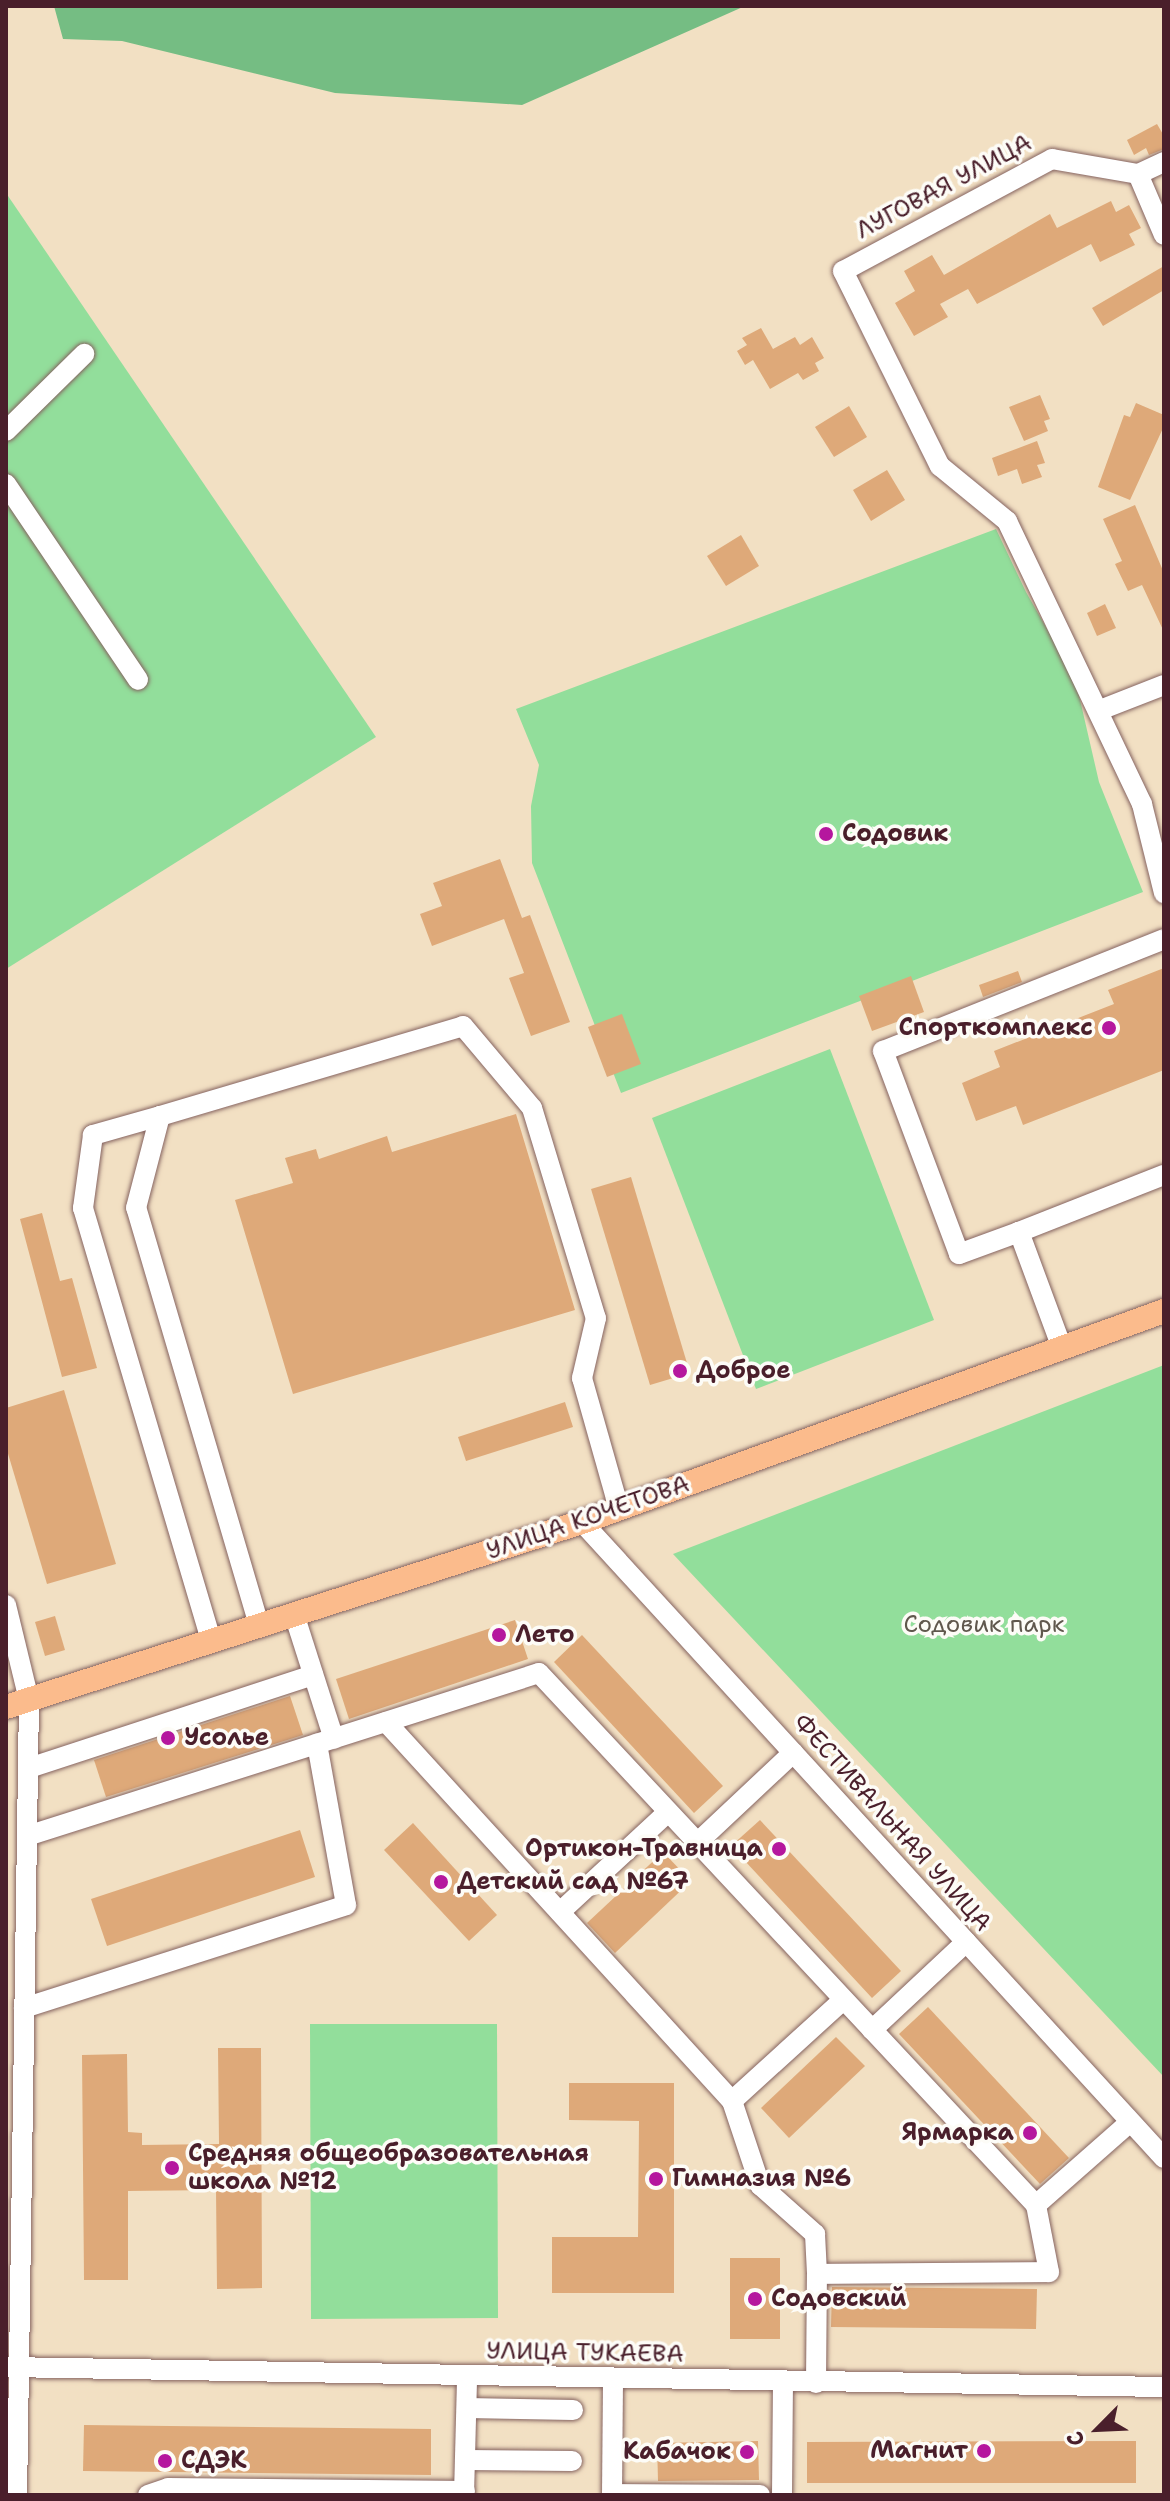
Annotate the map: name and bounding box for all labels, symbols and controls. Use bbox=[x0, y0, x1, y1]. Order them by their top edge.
street label: ЛУГОВАЯ УЛИЦА bbox=[851, 129, 1037, 245]
place label: Содовик bbox=[842, 820, 948, 848]
marker: Содовик bbox=[817, 825, 835, 843]
place label: Спорткомплекс bbox=[899, 1014, 1093, 1042]
marker: Спорткомплекс bbox=[1100, 1019, 1118, 1037]
place label: Доброе bbox=[696, 1357, 791, 1385]
marker: Доброе bbox=[671, 1362, 689, 1380]
street label: УЛИЦА КОЧЕТОВА bbox=[483, 1470, 693, 1566]
park label: Содовик парк bbox=[903, 1611, 1065, 1639]
place label: Лето bbox=[515, 1621, 575, 1649]
marker: Лето bbox=[490, 1626, 508, 1644]
street label: ФЕСТИВАЛЬНАЯ УЛИЦА bbox=[787, 1709, 997, 1937]
place label: Усолье bbox=[184, 1724, 269, 1752]
marker: Усолье bbox=[159, 1729, 177, 1747]
place label: Ортикон-Травница bbox=[525, 1835, 763, 1863]
marker: Ортикон-Травница bbox=[770, 1840, 788, 1858]
place label: Детский сад №67 bbox=[457, 1868, 689, 1896]
marker: Детский сад №67 bbox=[432, 1873, 450, 1891]
place label: Ярмарка bbox=[902, 2119, 1014, 2147]
marker: Ярмарка bbox=[1021, 2124, 1039, 2142]
place label: Средняя общеобразовательная школа №12 bbox=[188, 2140, 589, 2196]
marker: Средняя общеобразовательная школа №12 bbox=[163, 2159, 181, 2177]
place label: Гимназия №6 bbox=[672, 2165, 851, 2193]
marker: Гимназия №6 bbox=[647, 2170, 665, 2188]
place label: Содовский bbox=[771, 2285, 906, 2313]
marker: Содовский bbox=[746, 2290, 764, 2308]
street label: УЛИЦА ТУКАЕВА bbox=[486, 2337, 684, 2369]
north arrow bbox=[1058, 2389, 1138, 2469]
text: С bbox=[1060, 2427, 1092, 2451]
place label: Магнит bbox=[870, 2437, 968, 2465]
place label: Кабачок bbox=[623, 2438, 731, 2466]
marker: Магнит bbox=[975, 2442, 993, 2460]
marker: Кабачок bbox=[738, 2443, 756, 2461]
place label: СДЭК bbox=[181, 2447, 247, 2475]
marker: СДЭК bbox=[156, 2452, 174, 2470]

